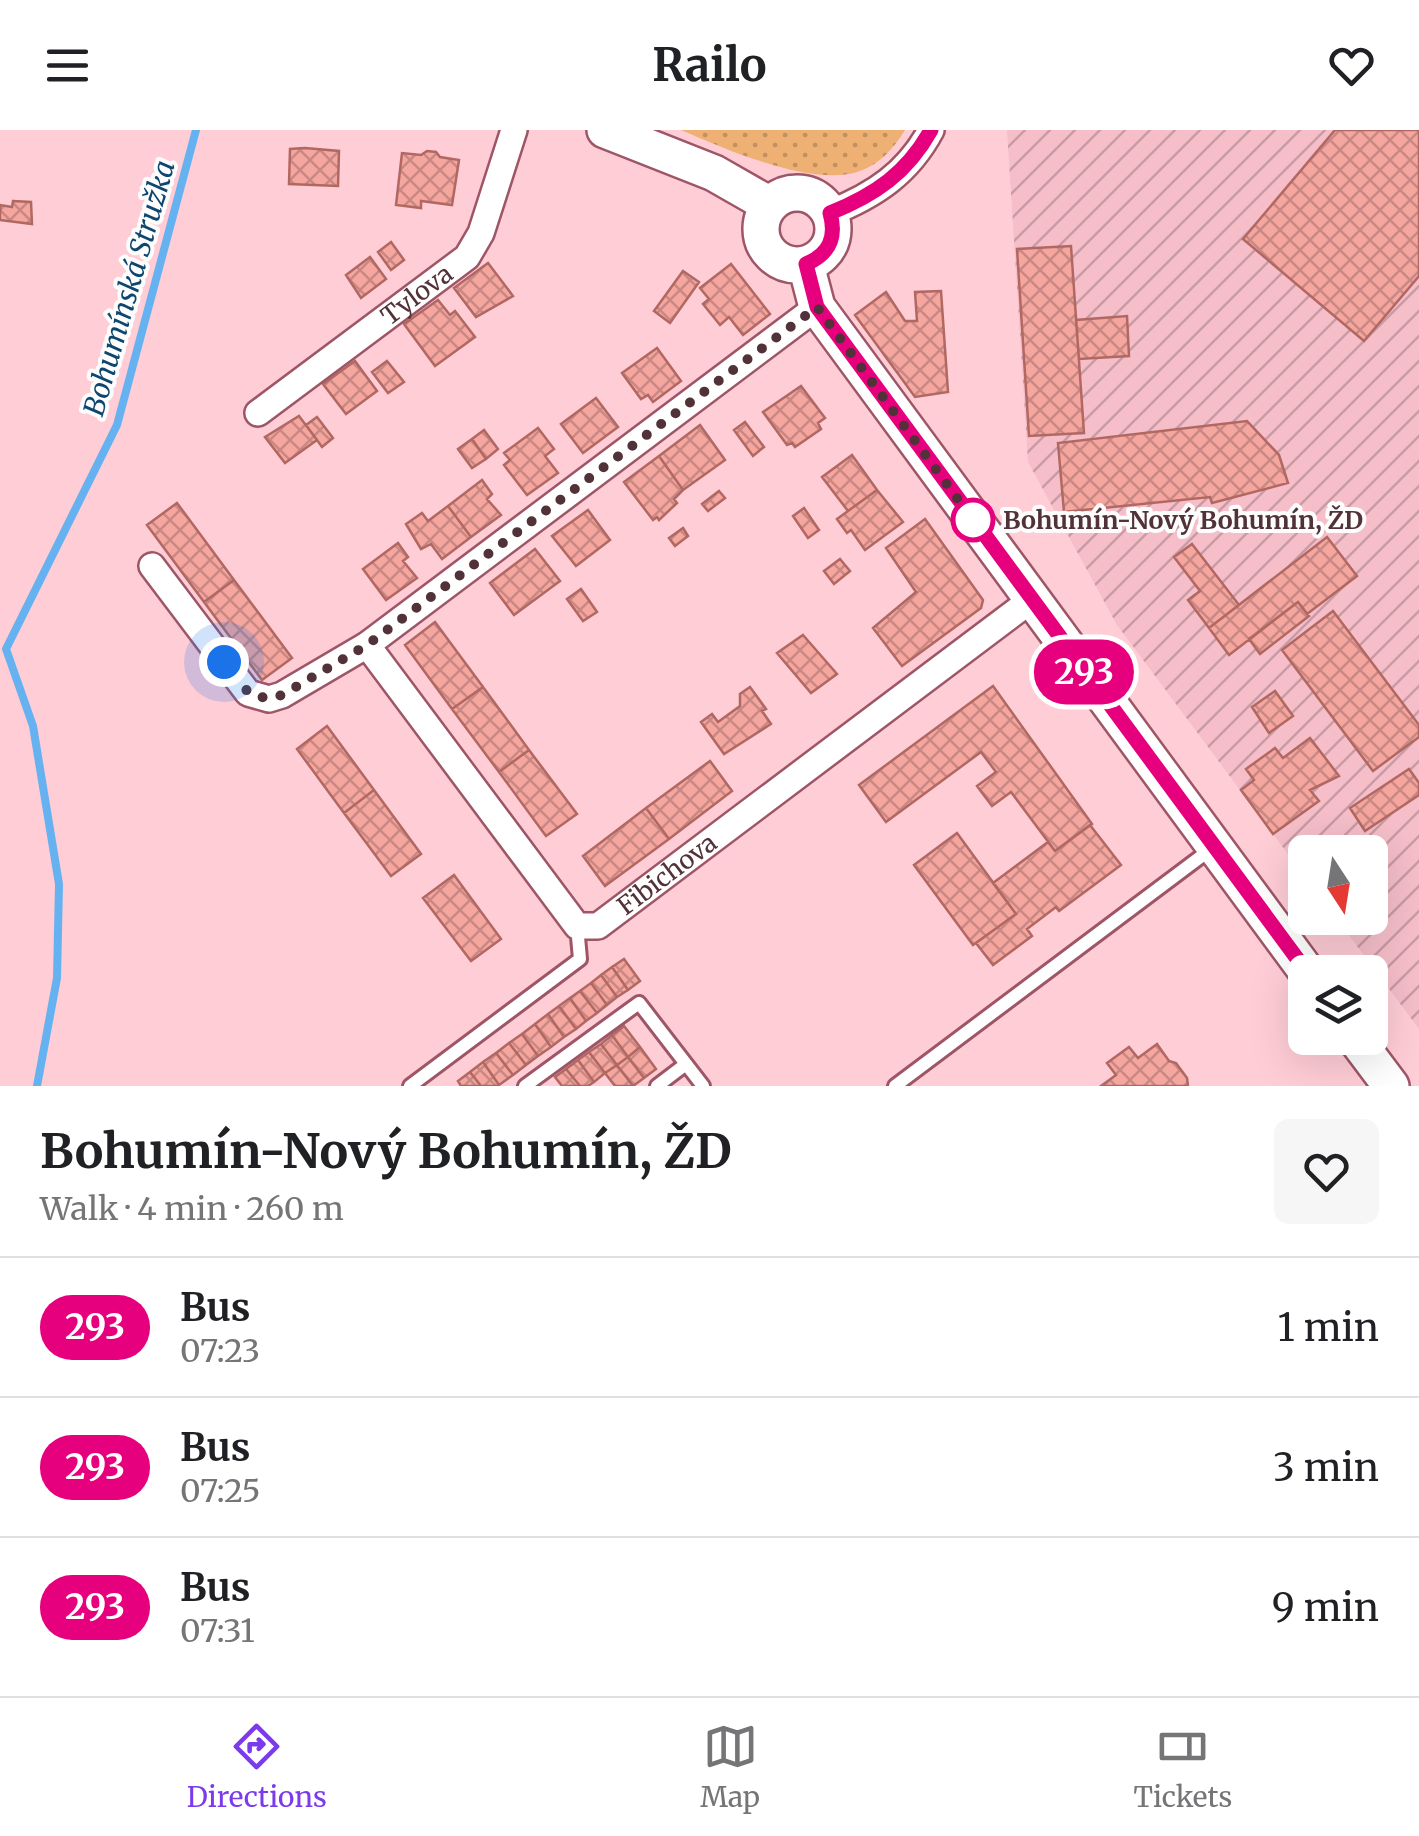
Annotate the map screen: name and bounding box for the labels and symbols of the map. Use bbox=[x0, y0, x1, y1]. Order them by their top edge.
water label: Bohumínská Stružka bbox=[75, 156, 183, 420]
street label: Tylova bbox=[374, 257, 459, 332]
marker: Bohumín-Nový Bohumín, ŽD bbox=[952, 499, 994, 541]
place label: Bohumín-Nový Bohumín, ŽD bbox=[1003, 504, 1363, 536]
your location bbox=[199, 637, 249, 687]
line badge: 293 bbox=[1026, 640, 1142, 704]
street label: Fibichova bbox=[611, 826, 723, 922]
north arrow bbox=[1288, 835, 1388, 935]

